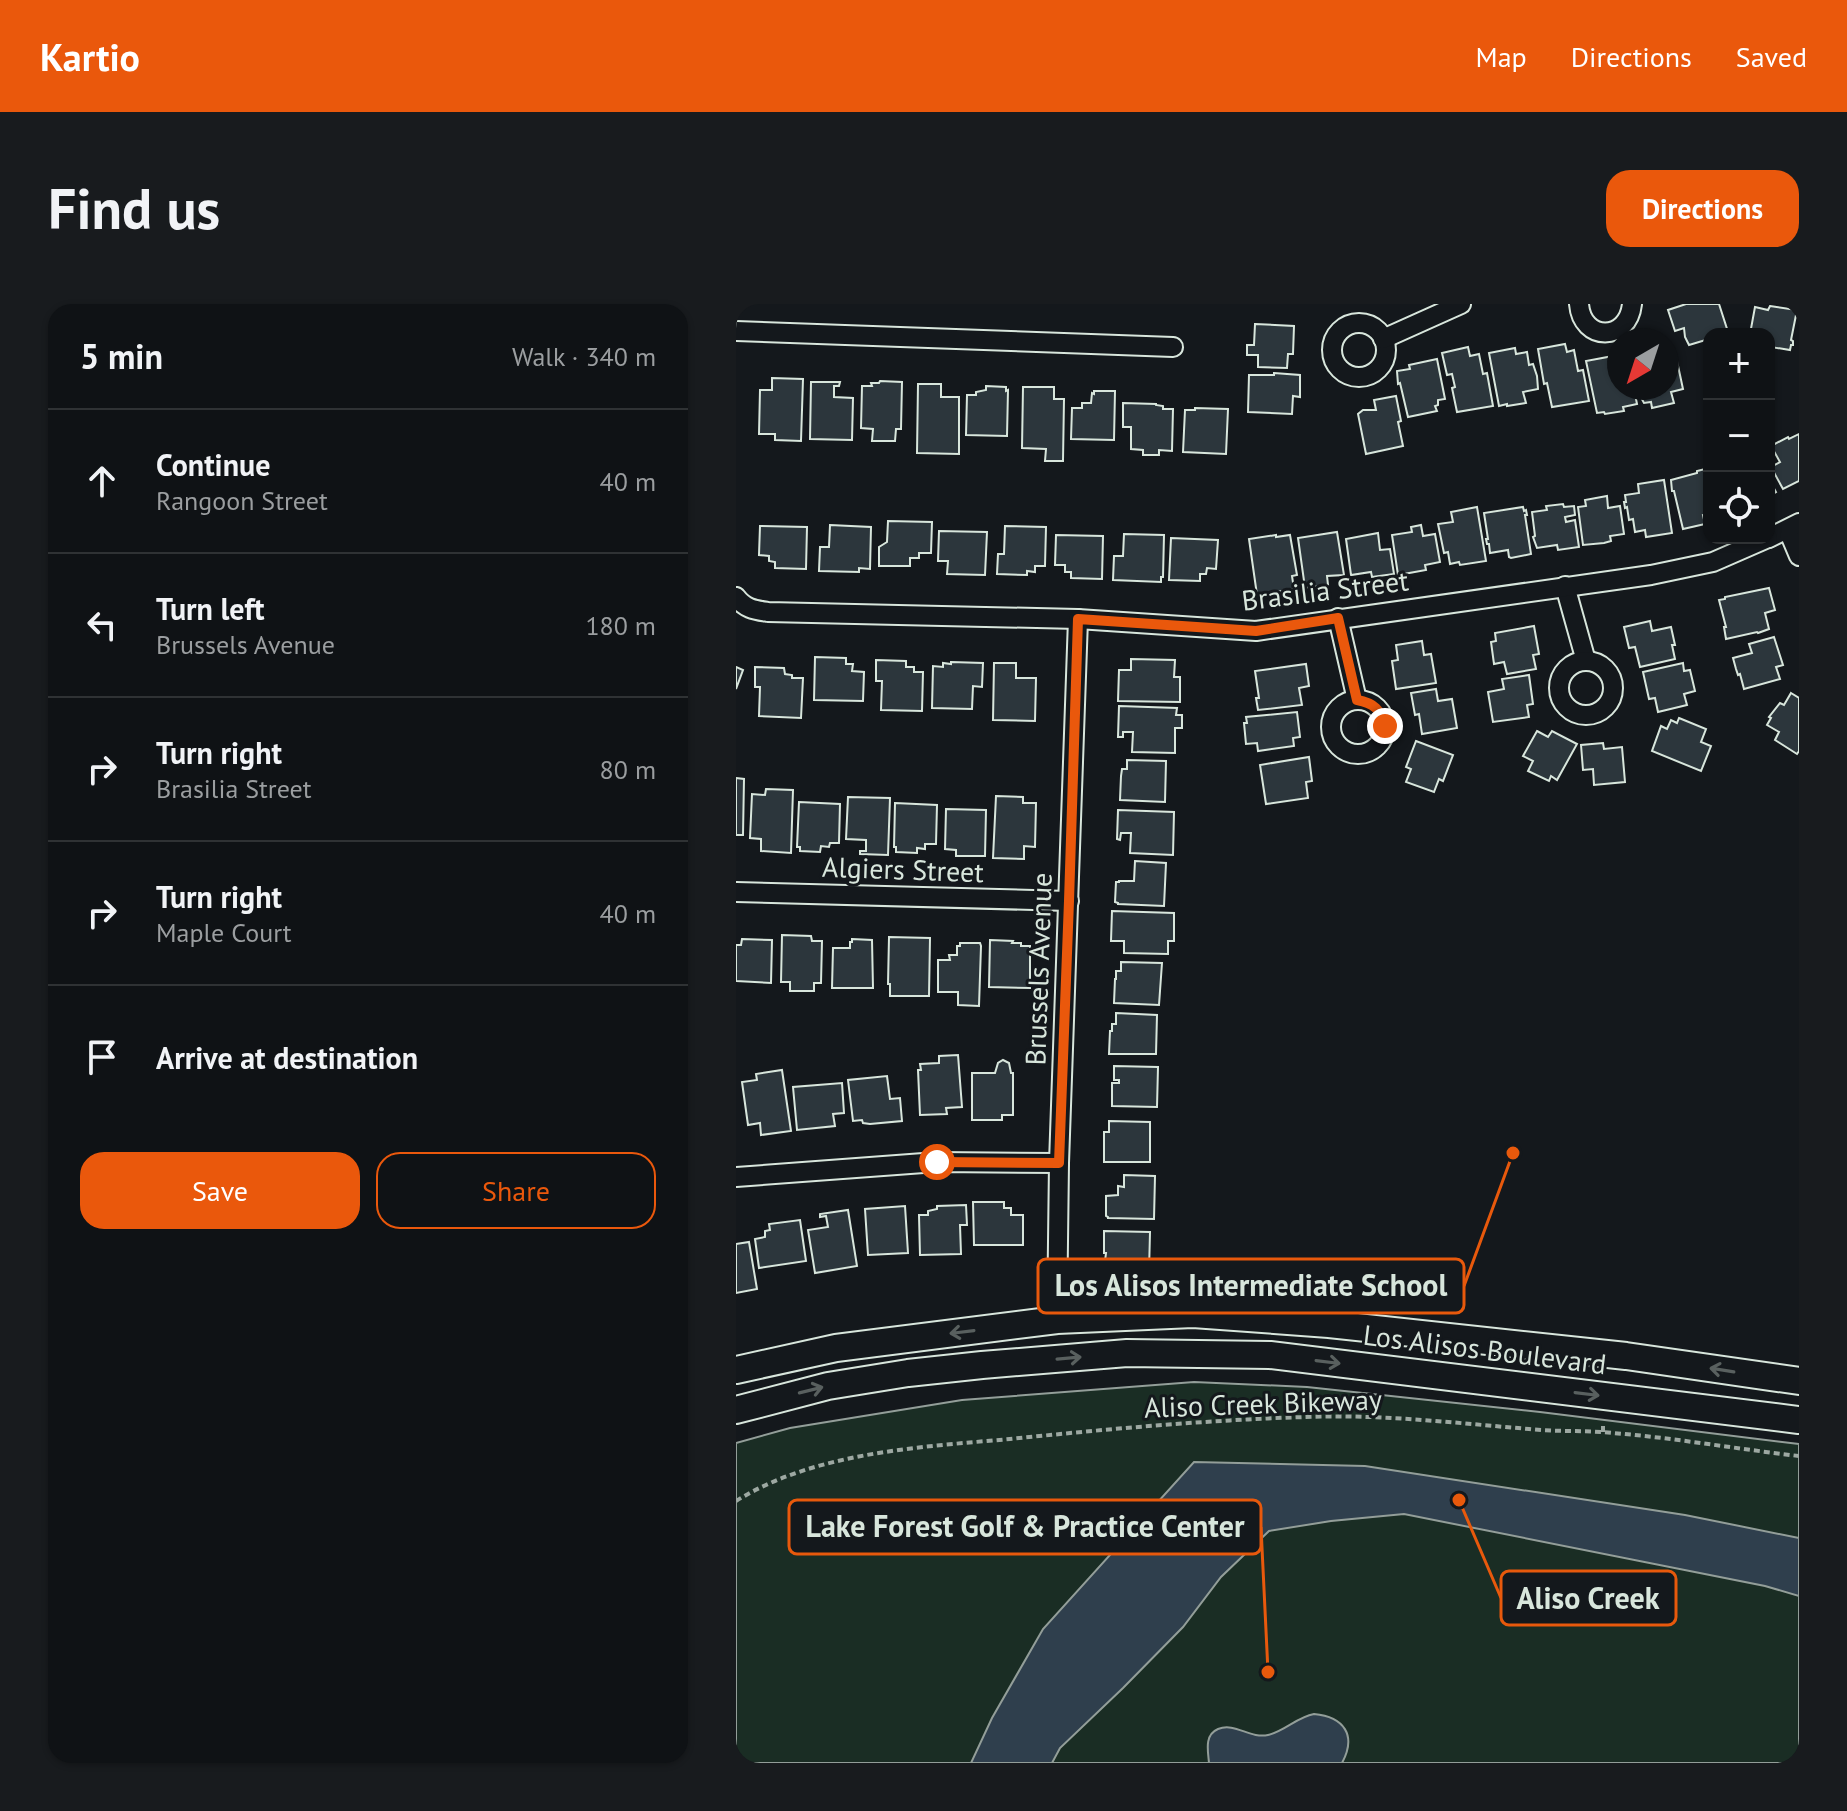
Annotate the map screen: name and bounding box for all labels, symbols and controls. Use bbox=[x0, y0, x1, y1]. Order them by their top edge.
text: Kartio bbox=[40, 32, 140, 81]
text: Map bbox=[1476, 38, 1527, 75]
text: Directions bbox=[1571, 38, 1692, 75]
text: Saved bbox=[1736, 38, 1807, 75]
button: Directions bbox=[1606, 170, 1799, 247]
text: Find us bbox=[48, 172, 220, 244]
north arrow bbox=[1607, 328, 1679, 400]
map controls bbox=[1703, 328, 1775, 544]
button: + bbox=[1703, 328, 1775, 400]
text: 5 min bbox=[80, 334, 163, 378]
text: Walk · 340 m bbox=[512, 340, 656, 373]
button: − bbox=[1703, 400, 1775, 472]
text: Continue bbox=[156, 445, 270, 484]
icon: ahead bbox=[80, 459, 124, 503]
text: 40 m bbox=[600, 465, 656, 498]
button: locate bbox=[1703, 472, 1775, 544]
text: Rangoon Street bbox=[156, 484, 328, 517]
street label: Brasilia Street bbox=[1240, 561, 1411, 619]
text: Turn left bbox=[156, 589, 264, 628]
icon: left bbox=[80, 603, 124, 647]
text: 180 m bbox=[585, 609, 656, 642]
text: Brussels Avenue bbox=[156, 628, 335, 661]
route end bbox=[1367, 708, 1403, 744]
text: Turn right bbox=[156, 733, 282, 772]
icon: right bbox=[80, 747, 124, 791]
text: 80 m bbox=[600, 753, 656, 786]
text: Brasilia Street bbox=[156, 772, 312, 805]
street label: Algiers Street bbox=[822, 848, 985, 890]
street label: Brussels Avenue bbox=[1016, 872, 1060, 1066]
text: Turn right bbox=[156, 877, 282, 916]
icon: right bbox=[80, 891, 124, 935]
text: 40 m bbox=[600, 897, 656, 930]
text: Maple Court bbox=[156, 916, 292, 949]
icon: arrive bbox=[80, 1035, 124, 1079]
text: Arrive at destination bbox=[156, 1038, 418, 1077]
route start bbox=[919, 1144, 955, 1180]
button: Save bbox=[80, 1152, 360, 1229]
button: Share bbox=[376, 1152, 656, 1229]
callout: Los Alisos Intermediate School bbox=[1038, 1259, 1464, 1313]
text: Los Alisos Intermediate School bbox=[1055, 1265, 1447, 1304]
street label: Los Alisos Boulevard bbox=[1361, 1316, 1609, 1382]
one-way arrow bbox=[950, 1325, 975, 1340]
one-way arrow bbox=[1055, 1350, 1082, 1365]
one-way arrow bbox=[1315, 1355, 1341, 1370]
one-way arrow bbox=[1710, 1362, 1735, 1377]
street label: Aliso Creek Bikeway bbox=[1143, 1380, 1383, 1426]
one-way arrow bbox=[798, 1382, 824, 1397]
one-way arrow bbox=[1573, 1387, 1599, 1402]
callout: Lake Forest Golf & Practice Center bbox=[789, 1500, 1261, 1554]
text: Lake Forest Golf & Practice Center bbox=[806, 1506, 1245, 1545]
callout: Aliso Creek bbox=[1501, 1571, 1676, 1625]
text: Aliso Creek bbox=[1516, 1578, 1660, 1617]

